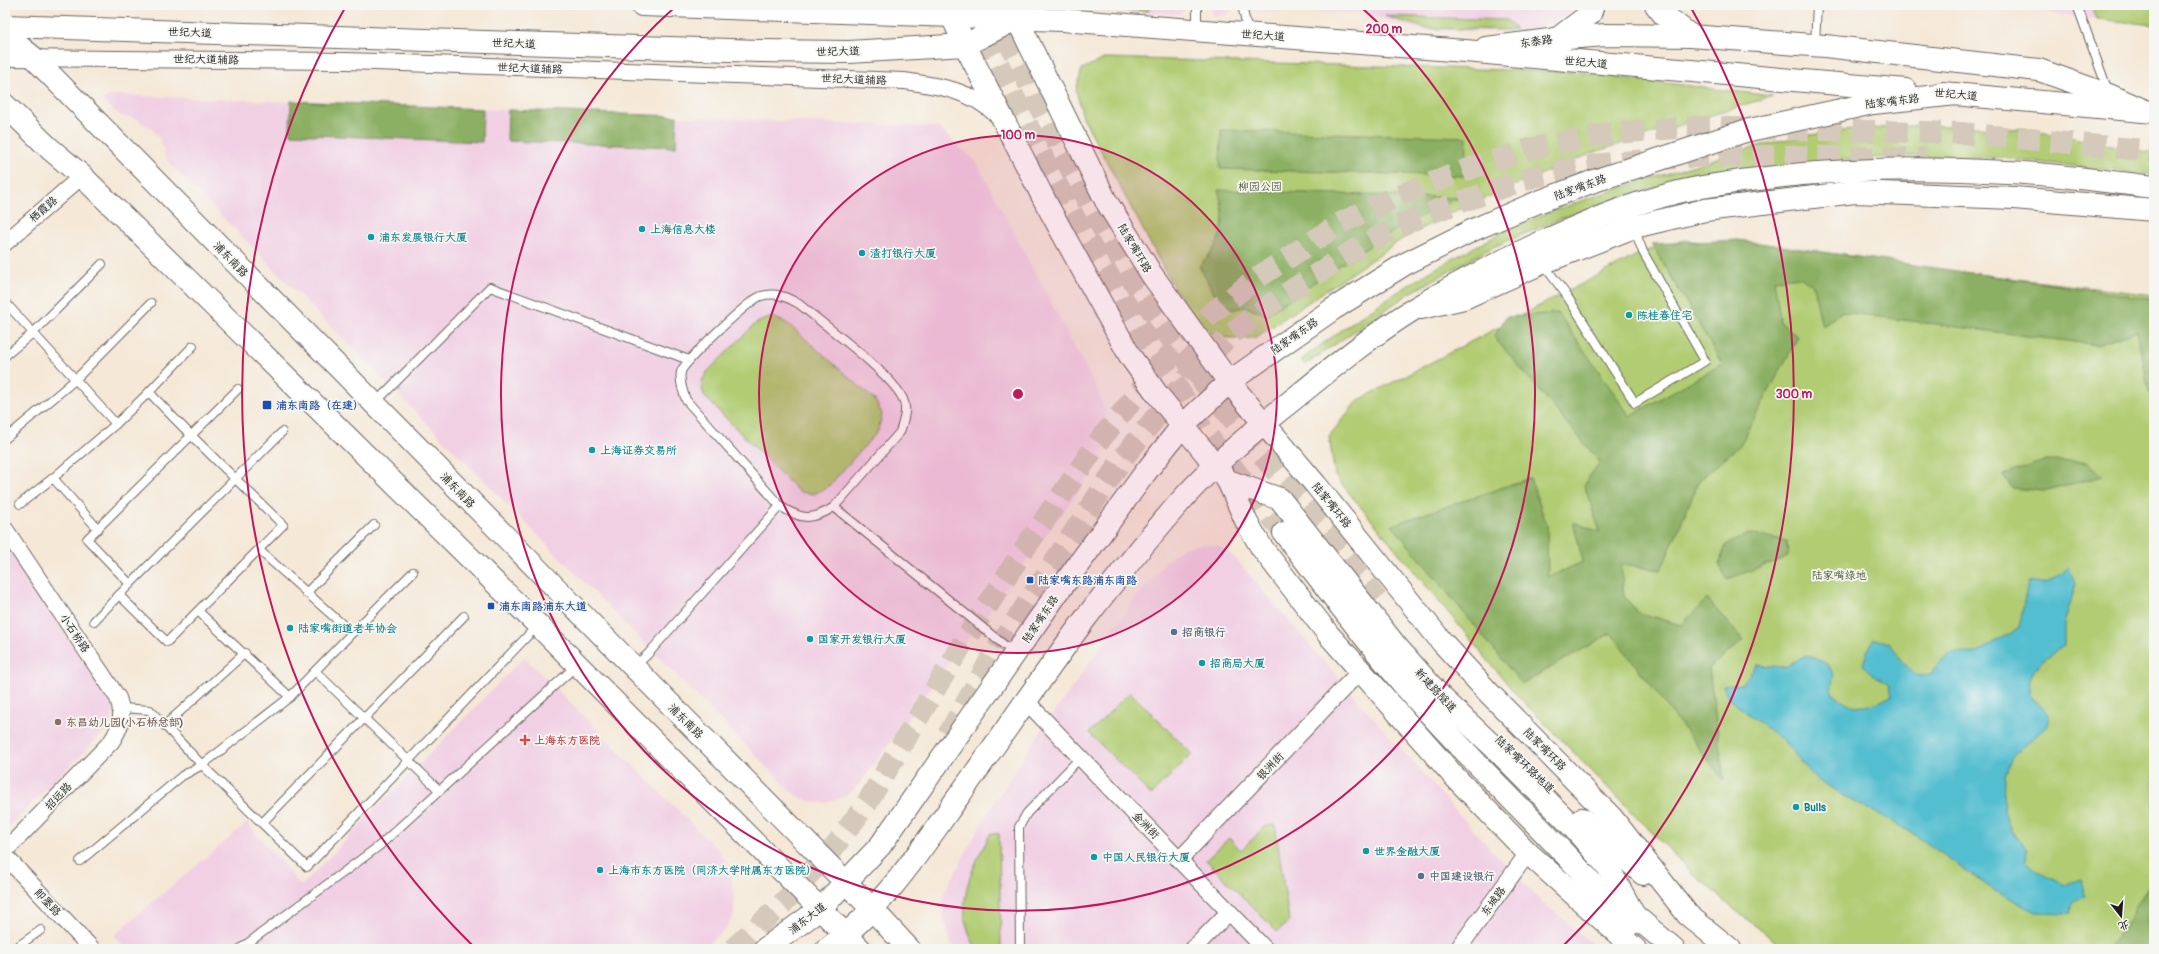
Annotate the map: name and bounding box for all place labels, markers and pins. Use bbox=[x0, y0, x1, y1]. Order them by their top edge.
place label: 上海信息大楼 bbox=[650, 223, 716, 236]
marker: 上海信息大楼 bbox=[637, 224, 647, 234]
place label: 浦东发展银行大厦 bbox=[379, 231, 467, 244]
marker: 浦东发展银行大厦 bbox=[366, 232, 376, 242]
place label: 渣打银行大厦 bbox=[870, 247, 936, 260]
marker: 渣打银行大厦 bbox=[857, 248, 867, 258]
place label: 陈桂春住宅 bbox=[1637, 309, 1692, 322]
marker: 陈桂春住宅 bbox=[1624, 310, 1634, 320]
centre of rings bbox=[1011, 387, 1025, 401]
marker: 浦东南路（在建） bbox=[261, 399, 273, 411]
place label: 浦东南路（在建） bbox=[276, 399, 364, 412]
place label: 上海证券交易所 bbox=[600, 444, 677, 457]
marker: 上海证券交易所 bbox=[587, 445, 597, 455]
place label: 陆家嘴东路浦东南路 bbox=[1038, 574, 1137, 587]
marker: 陆家嘴东路浦东南路 bbox=[1025, 575, 1035, 585]
place label: 浦东南路浦东大道 bbox=[499, 600, 587, 613]
marker: 浦东南路浦东大道 bbox=[486, 601, 496, 611]
place label: 陆家嘴街道老年协会 bbox=[298, 622, 397, 635]
marker: 陆家嘴街道老年协会 bbox=[285, 623, 295, 633]
place label: 招商银行 bbox=[1182, 626, 1226, 639]
marker: 招商银行 bbox=[1169, 627, 1179, 637]
place label: 国家开发银行大厦 bbox=[818, 633, 906, 646]
marker: 国家开发银行大厦 bbox=[805, 634, 815, 644]
place label: 招商局大厦 bbox=[1210, 657, 1265, 670]
marker: 招商局大厦 bbox=[1197, 658, 1207, 668]
place label: 东昌幼儿园(小石桥总部) bbox=[66, 716, 183, 729]
marker: 东昌幼儿园(小石桥总部) bbox=[53, 717, 63, 727]
marker: 上海东方医院 bbox=[519, 734, 531, 746]
place label: 上海东方医院 bbox=[534, 734, 600, 747]
place label: Bulls bbox=[1804, 801, 1826, 814]
marker: Bulls bbox=[1791, 802, 1801, 812]
place label: 世界金融大厦 bbox=[1374, 845, 1440, 858]
marker: 世界金融大厦 bbox=[1361, 846, 1371, 856]
place label: 中国人民银行大厦 bbox=[1102, 851, 1190, 864]
marker: 中国人民银行大厦 bbox=[1089, 852, 1099, 862]
place label: 上海市东方医院（同济大学附属东方医院） bbox=[608, 864, 817, 877]
marker: 上海市东方医院（同济大学附属东方医院） bbox=[595, 865, 605, 875]
place label: 中国建设银行 bbox=[1429, 870, 1495, 883]
marker: 中国建设银行 bbox=[1416, 871, 1426, 881]

